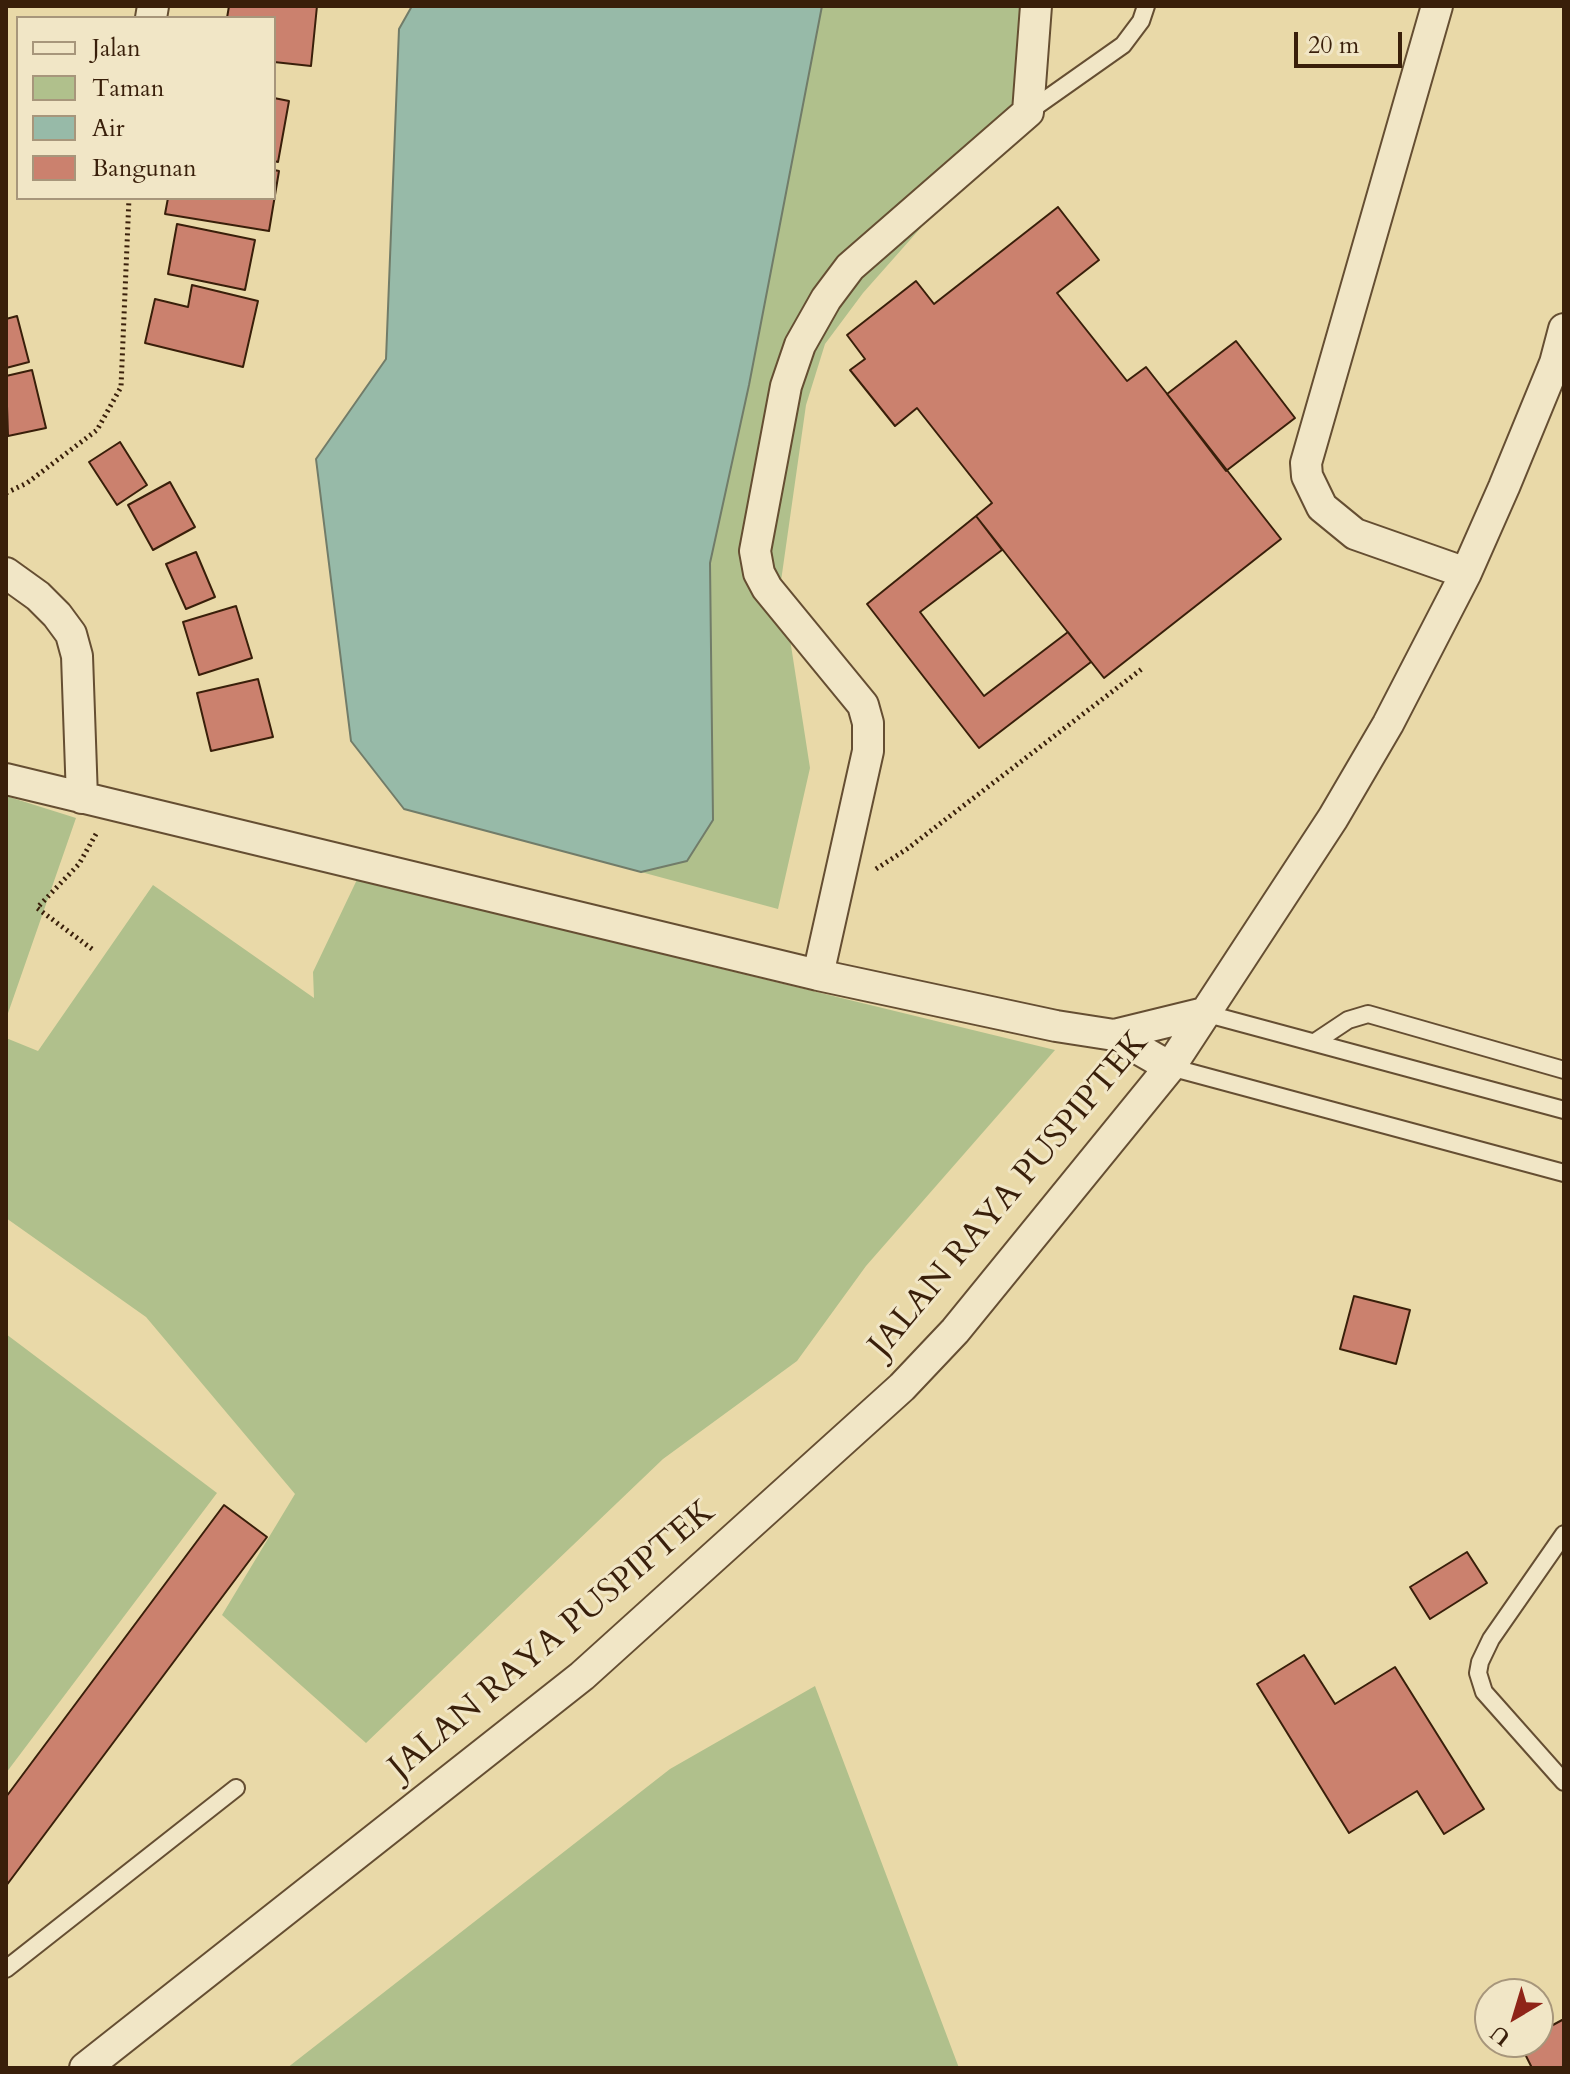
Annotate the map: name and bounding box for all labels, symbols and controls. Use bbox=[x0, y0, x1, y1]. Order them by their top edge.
legend bbox=[16, 16, 276, 200]
scale bar bbox=[1298, 16, 1406, 66]
text: 20 m bbox=[1308, 29, 1359, 62]
text: Jalan bbox=[92, 32, 141, 65]
text: Taman bbox=[92, 72, 164, 105]
text: Air bbox=[92, 112, 125, 145]
text: Bangunan bbox=[92, 152, 197, 185]
street label: JALAN RAYA PUSPIPTEK bbox=[862, 1024, 1158, 1366]
street label: JALAN RAYA PUSPIPTEK bbox=[382, 1493, 724, 1789]
north arrow bbox=[1474, 1978, 1554, 2058]
text: U bbox=[1484, 2018, 1517, 2053]

